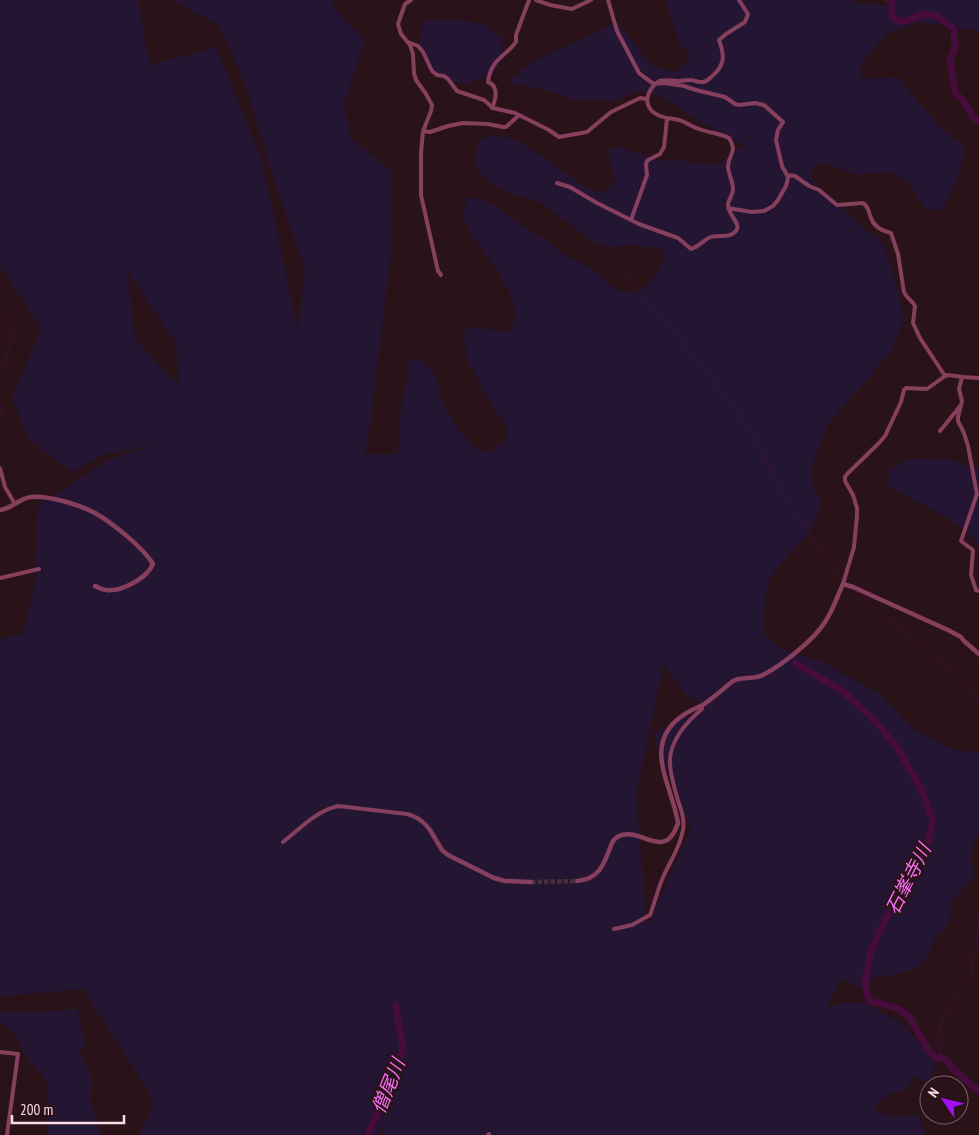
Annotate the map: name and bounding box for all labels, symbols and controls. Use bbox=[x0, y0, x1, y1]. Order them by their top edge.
water label: 石峯寺川 bbox=[880, 838, 937, 918]
water label: 僧尾川 bbox=[366, 1053, 411, 1117]
north arrow bbox=[919, 1075, 969, 1125]
text: N bbox=[924, 1084, 943, 1101]
scale bar bbox=[12, 1092, 125, 1124]
text: 200 m bbox=[20, 1100, 53, 1119]

